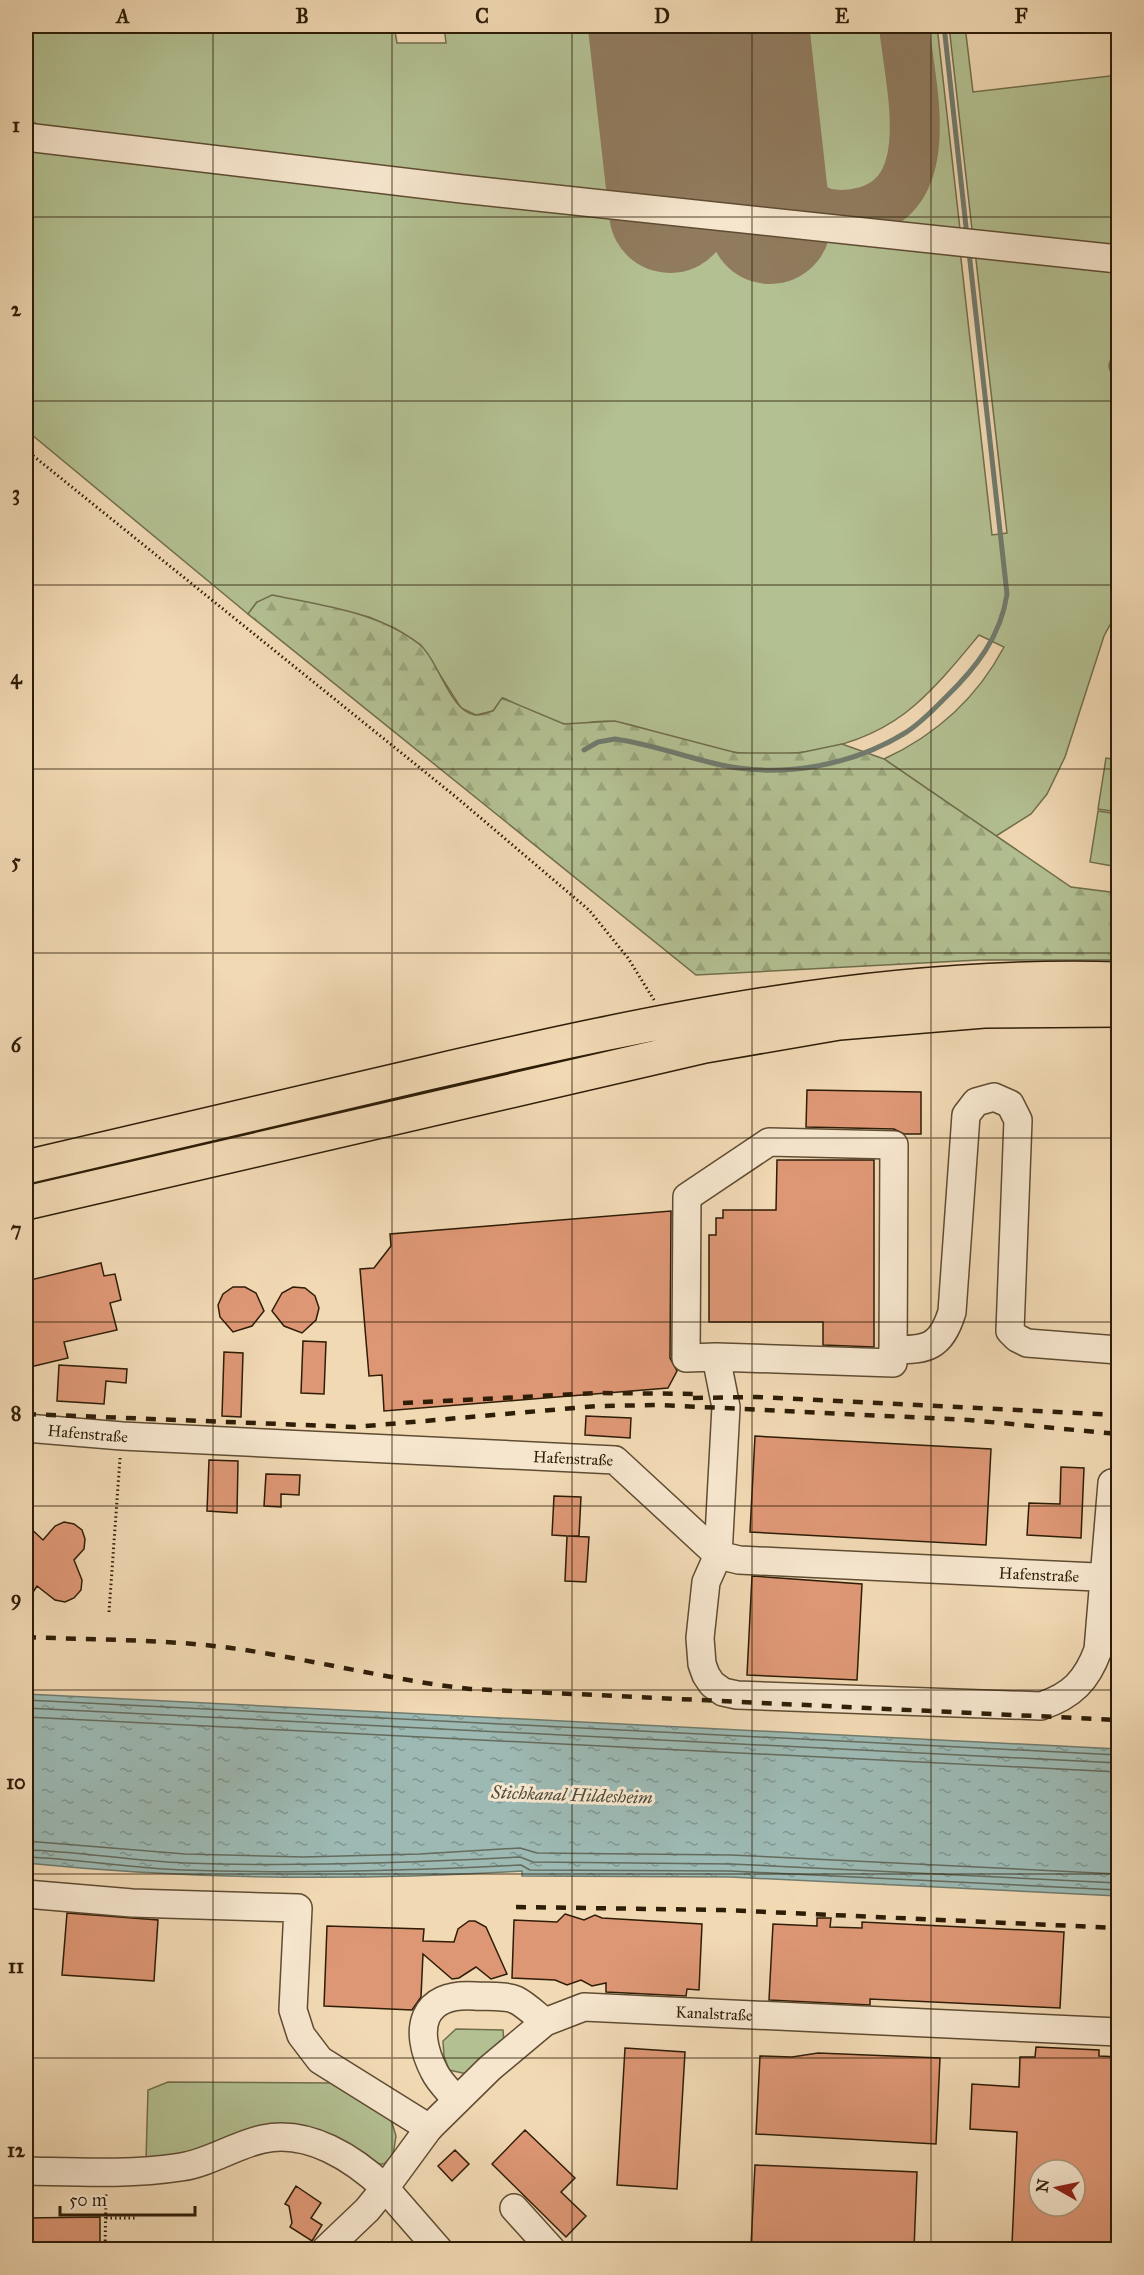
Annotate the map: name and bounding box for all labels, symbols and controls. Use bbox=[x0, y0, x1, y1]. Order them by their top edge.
text: A bbox=[114, 4, 130, 28]
text: B bbox=[295, 4, 309, 28]
text: C bbox=[475, 4, 489, 28]
text: D bbox=[654, 4, 670, 28]
text: E bbox=[835, 4, 850, 28]
text: F bbox=[1014, 4, 1028, 28]
text: 1 bbox=[12, 113, 20, 137]
text: 2 bbox=[11, 297, 22, 321]
text: 3 bbox=[12, 481, 20, 506]
text: 4 bbox=[10, 665, 22, 690]
text: 5 bbox=[11, 849, 21, 873]
text: 6 bbox=[11, 1033, 23, 1057]
text: 7 bbox=[11, 1217, 22, 1241]
text: 8 bbox=[11, 1401, 21, 1425]
street label: Hafenstraße bbox=[47, 1421, 129, 1446]
street label: Hafenstraße bbox=[532, 1447, 614, 1470]
street label: Hafenstraße bbox=[998, 1563, 1080, 1586]
text: 9 bbox=[11, 1586, 21, 1611]
text: 10 bbox=[6, 1770, 26, 1794]
water label: Stichkanal Hildesheim bbox=[490, 1781, 654, 1809]
text: 11 bbox=[8, 1954, 24, 1978]
street label: Kanalstraße bbox=[675, 2002, 753, 2025]
text: 12 bbox=[7, 2138, 26, 2162]
north arrow bbox=[1027, 2158, 1087, 2218]
text: N bbox=[1032, 2177, 1053, 2194]
scale bar bbox=[60, 2179, 195, 2217]
text: 50 m bbox=[69, 2189, 107, 2211]

